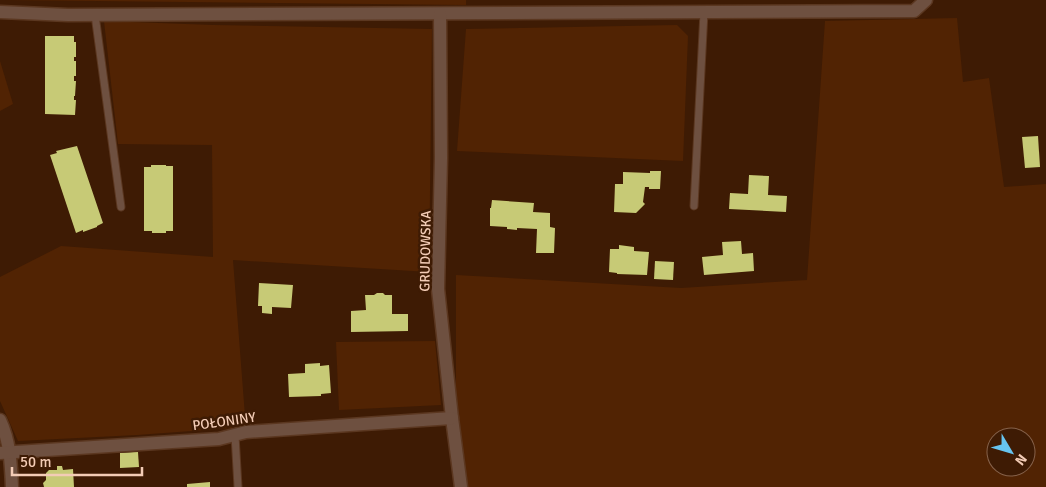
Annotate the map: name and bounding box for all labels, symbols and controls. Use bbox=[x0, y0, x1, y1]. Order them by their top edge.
street label: GRUDOWSKA bbox=[416, 210, 435, 292]
street label: POŁONINY bbox=[191, 409, 257, 434]
north arrow bbox=[986, 427, 1036, 477]
scale bar bbox=[12, 444, 142, 476]
text: N bbox=[1011, 451, 1031, 469]
text: 50 m bbox=[20, 453, 51, 471]

